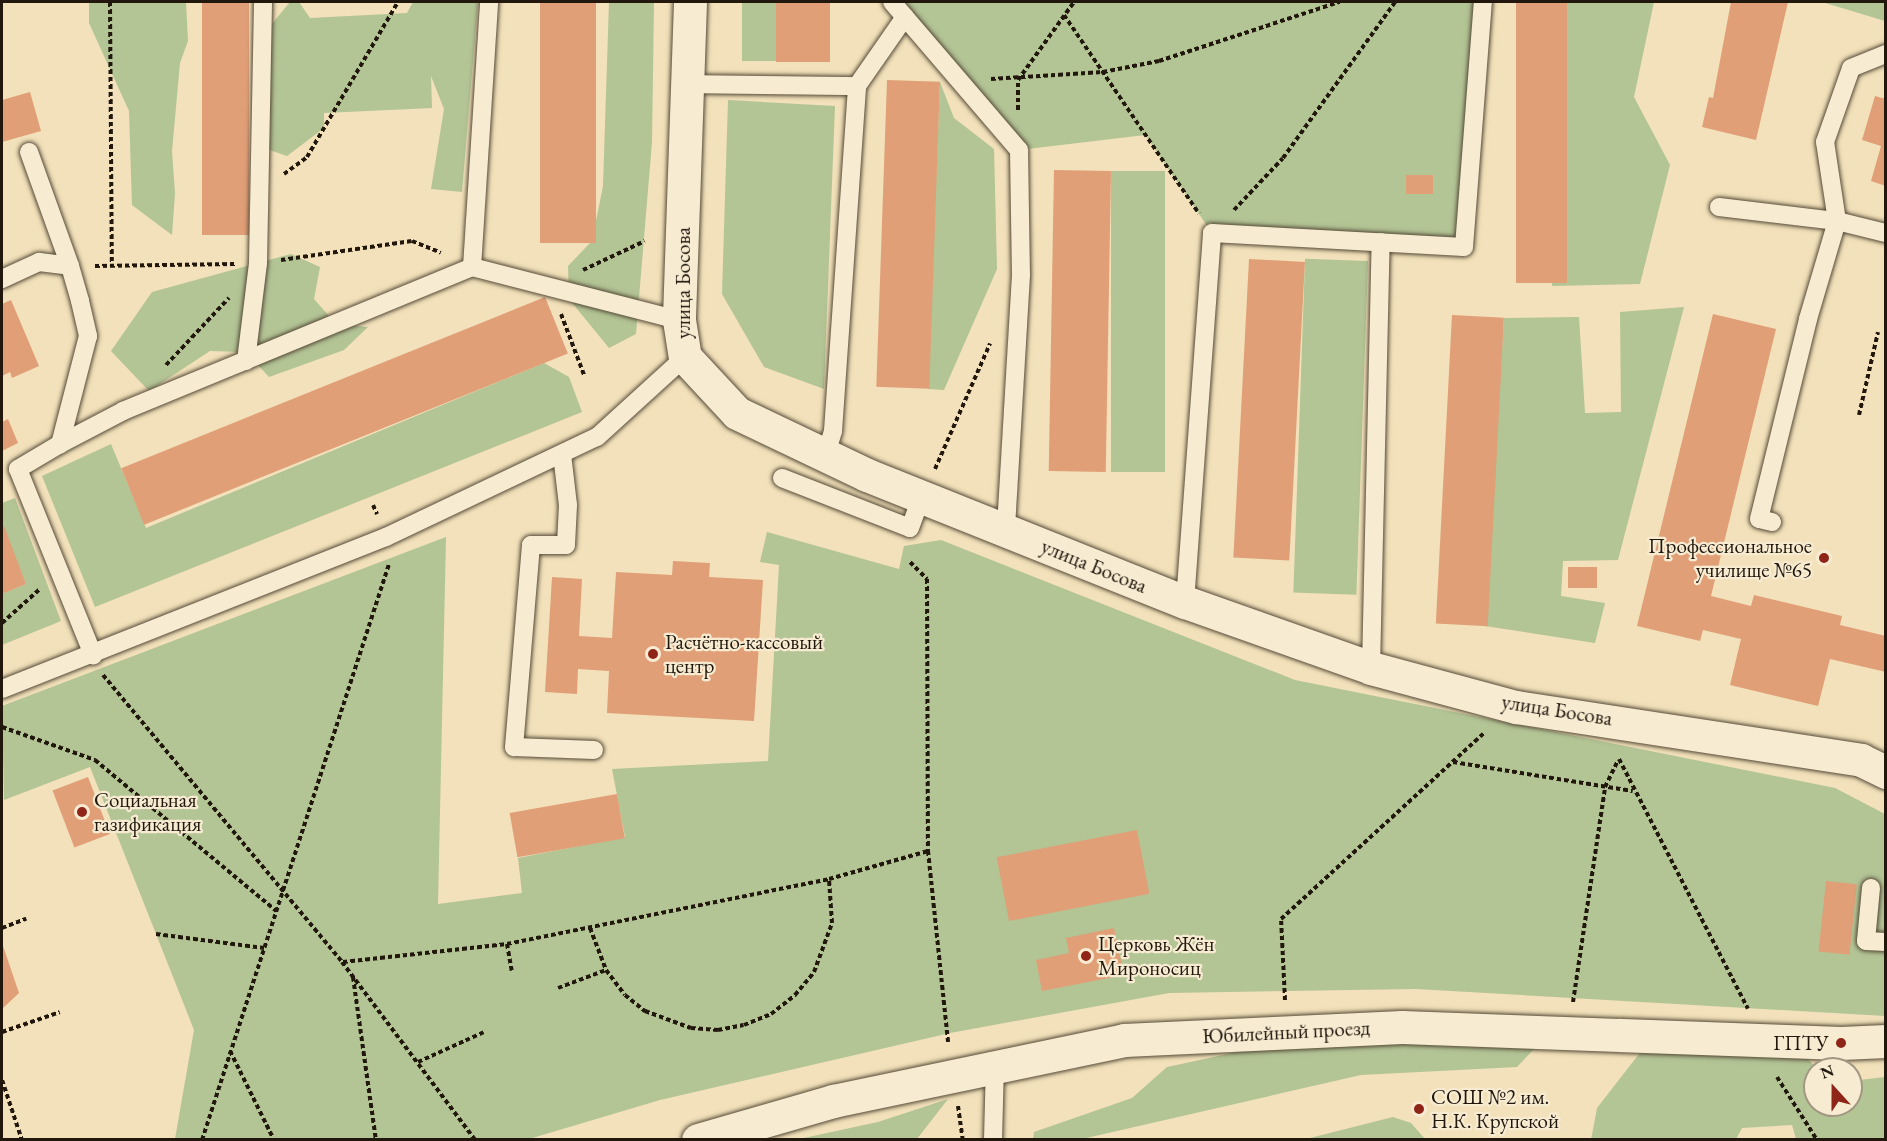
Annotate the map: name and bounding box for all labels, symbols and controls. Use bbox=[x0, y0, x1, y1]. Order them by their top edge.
street label: улица Босова bbox=[670, 227, 696, 339]
street label: улица Босова bbox=[1037, 533, 1151, 599]
place label: Профессиональное училище №65 bbox=[1648, 533, 1812, 583]
marker: Профессиональное училище №65 bbox=[1817, 551, 1831, 565]
place label: Расчётно-кассовый центр bbox=[665, 629, 823, 679]
marker: Расчётно-кассовый центр bbox=[646, 647, 660, 661]
street label: улица Босова bbox=[1500, 689, 1614, 731]
place label: Социальная газификация bbox=[94, 787, 201, 837]
marker: Социальная газификация bbox=[75, 805, 89, 819]
place label: Церковь Жён Мироносиц bbox=[1098, 931, 1214, 981]
marker: Церковь Жён Мироносиц bbox=[1079, 949, 1093, 963]
street label: Юбилейный проезд bbox=[1201, 1015, 1371, 1049]
place label: ГПТУ bbox=[1773, 1030, 1829, 1056]
marker: ГПТУ bbox=[1834, 1036, 1848, 1050]
north arrow bbox=[1803, 1057, 1863, 1117]
text: N bbox=[1817, 1059, 1837, 1084]
place label: СОШ №2 им. Н.К. Крупской bbox=[1431, 1084, 1559, 1134]
marker: СОШ №2 им. Н.К. Крупской bbox=[1412, 1102, 1426, 1116]

